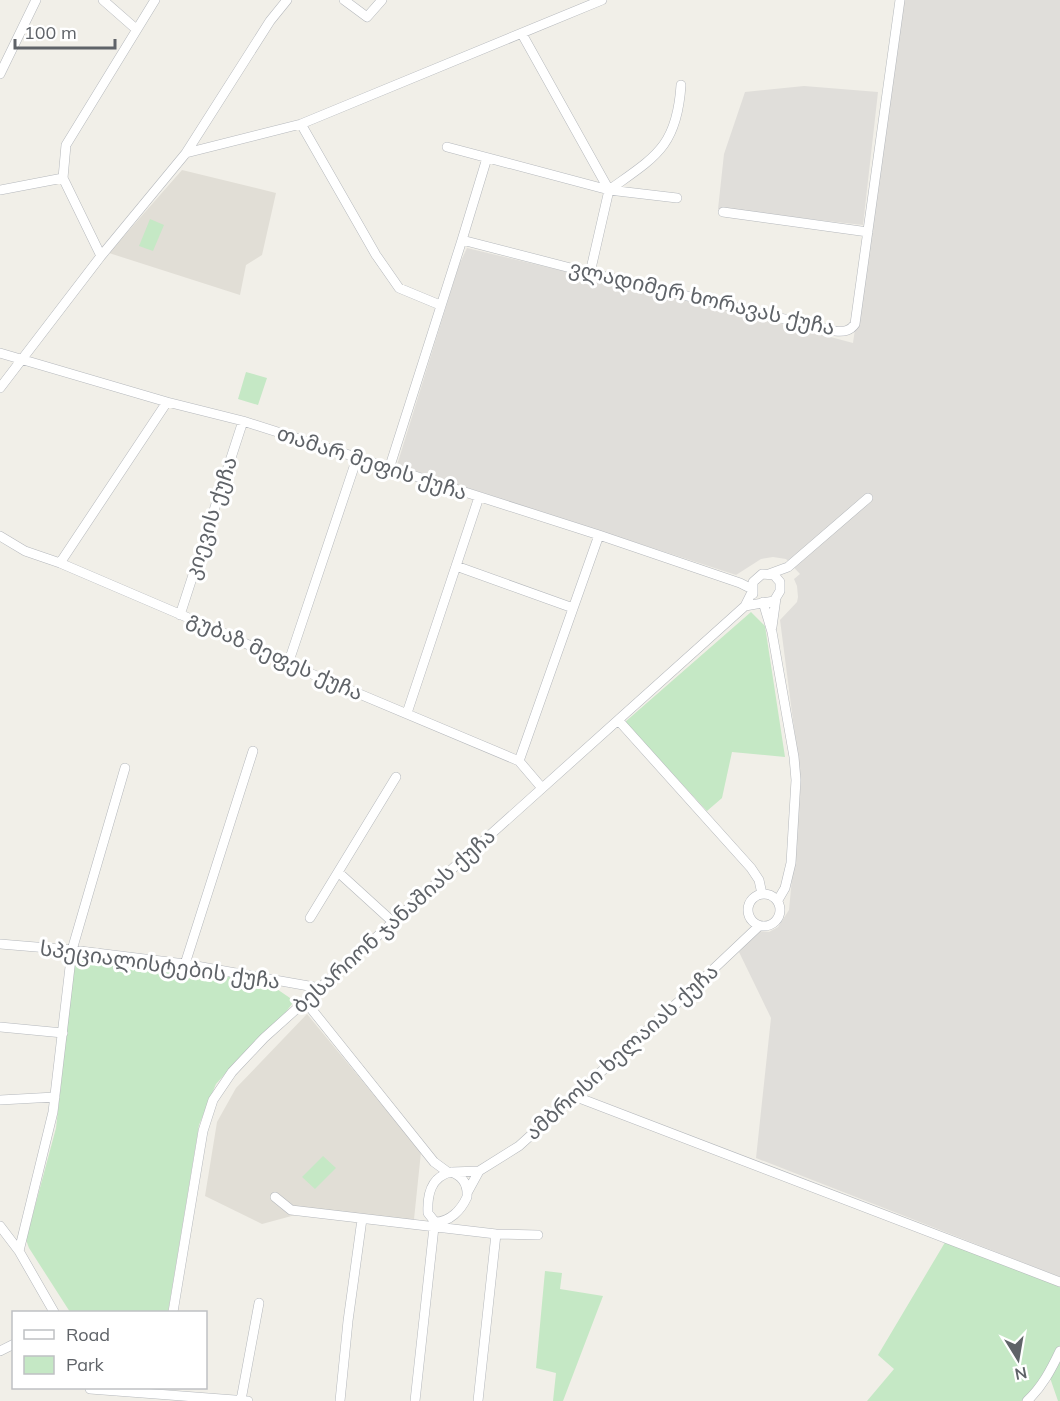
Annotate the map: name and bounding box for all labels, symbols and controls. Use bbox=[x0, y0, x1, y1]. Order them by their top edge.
scale bar bbox=[15, 12, 116, 50]
text: 100 m bbox=[24, 21, 77, 44]
street label: ვლადიმერ ხორავას ქუჩა bbox=[567, 254, 838, 341]
street label: თამარ მეფის ქუჩა bbox=[274, 419, 471, 505]
street label: კიევის ქუჩა bbox=[178, 453, 242, 582]
street label: გუბაზ მეფეს ქუჩა bbox=[184, 605, 367, 706]
street label: ბესარიონ ჯანაშიას ქუჩა bbox=[287, 822, 500, 1018]
street label: სპეციალისტების ქუჩა bbox=[38, 934, 282, 995]
street label: ამბროსი ხელაიას ქუჩა bbox=[519, 958, 724, 1146]
legend bbox=[12, 1311, 207, 1389]
text: Road bbox=[66, 1323, 110, 1346]
north arrow bbox=[988, 1329, 1048, 1389]
text: Park bbox=[66, 1353, 105, 1376]
text: N bbox=[1013, 1363, 1029, 1385]

